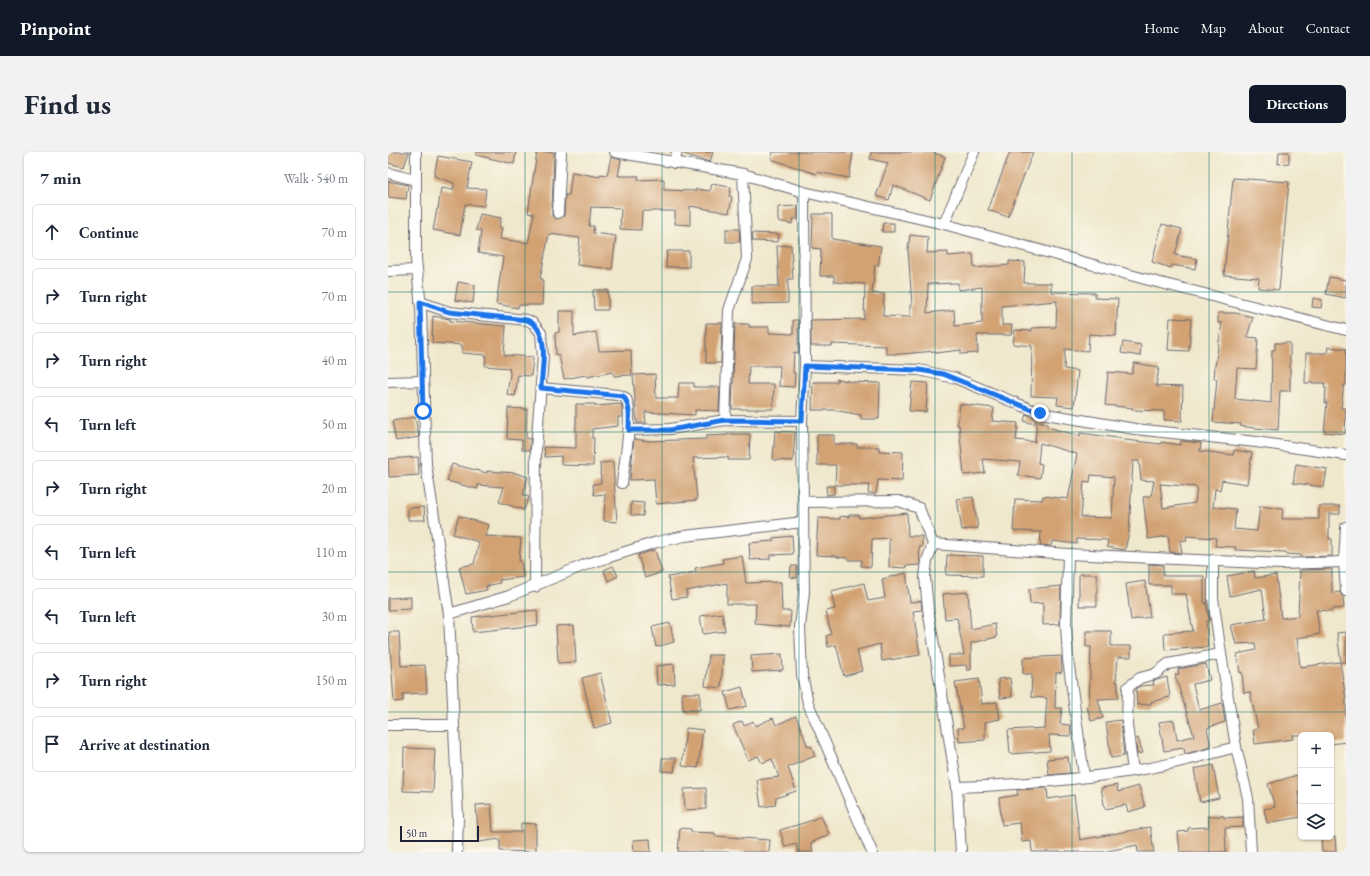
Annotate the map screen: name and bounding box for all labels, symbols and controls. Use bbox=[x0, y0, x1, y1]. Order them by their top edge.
text: Pinpoint bbox=[20, 16, 91, 41]
text: Home bbox=[1144, 19, 1179, 37]
text: Map bbox=[1201, 19, 1226, 37]
text: About bbox=[1248, 19, 1284, 37]
text: Contact bbox=[1306, 19, 1350, 37]
button: Directions bbox=[1249, 85, 1346, 123]
text: Find us bbox=[24, 86, 111, 122]
text: 7 min bbox=[40, 167, 81, 189]
text: Walk · 540 m bbox=[284, 170, 348, 187]
icon: ahead bbox=[41, 221, 63, 243]
text: Continue bbox=[79, 223, 139, 242]
text: 70 m bbox=[322, 224, 347, 241]
icon: right bbox=[41, 285, 63, 307]
text: Turn right bbox=[79, 287, 147, 306]
text: 70 m bbox=[322, 288, 347, 305]
icon: right bbox=[41, 349, 63, 371]
text: Turn right bbox=[79, 351, 147, 370]
text: 40 m bbox=[322, 352, 347, 369]
route start bbox=[414, 402, 432, 420]
route end bbox=[1031, 404, 1049, 422]
icon: left bbox=[41, 413, 63, 435]
text: Turn left bbox=[79, 415, 136, 434]
text: 50 m bbox=[322, 416, 347, 433]
icon: right bbox=[41, 477, 63, 499]
text: Turn right bbox=[79, 479, 147, 498]
text: 20 m bbox=[322, 480, 347, 497]
icon: left bbox=[41, 541, 63, 563]
text: Turn left bbox=[79, 543, 136, 562]
text: 110 m bbox=[316, 544, 347, 561]
icon: left bbox=[41, 605, 63, 627]
text: Turn left bbox=[79, 607, 136, 626]
text: 30 m bbox=[322, 608, 347, 625]
icon: right bbox=[41, 669, 63, 691]
text: Turn right bbox=[79, 671, 147, 690]
text: 150 m bbox=[316, 672, 347, 689]
map controls bbox=[1298, 732, 1334, 840]
button: + bbox=[1298, 732, 1334, 768]
icon: arrive bbox=[41, 733, 63, 755]
text: Arrive at destination bbox=[79, 735, 210, 754]
button: − bbox=[1298, 768, 1334, 804]
button: layers bbox=[1298, 804, 1334, 840]
scale bar bbox=[400, 824, 479, 843]
text: 50 m bbox=[406, 826, 427, 840]

